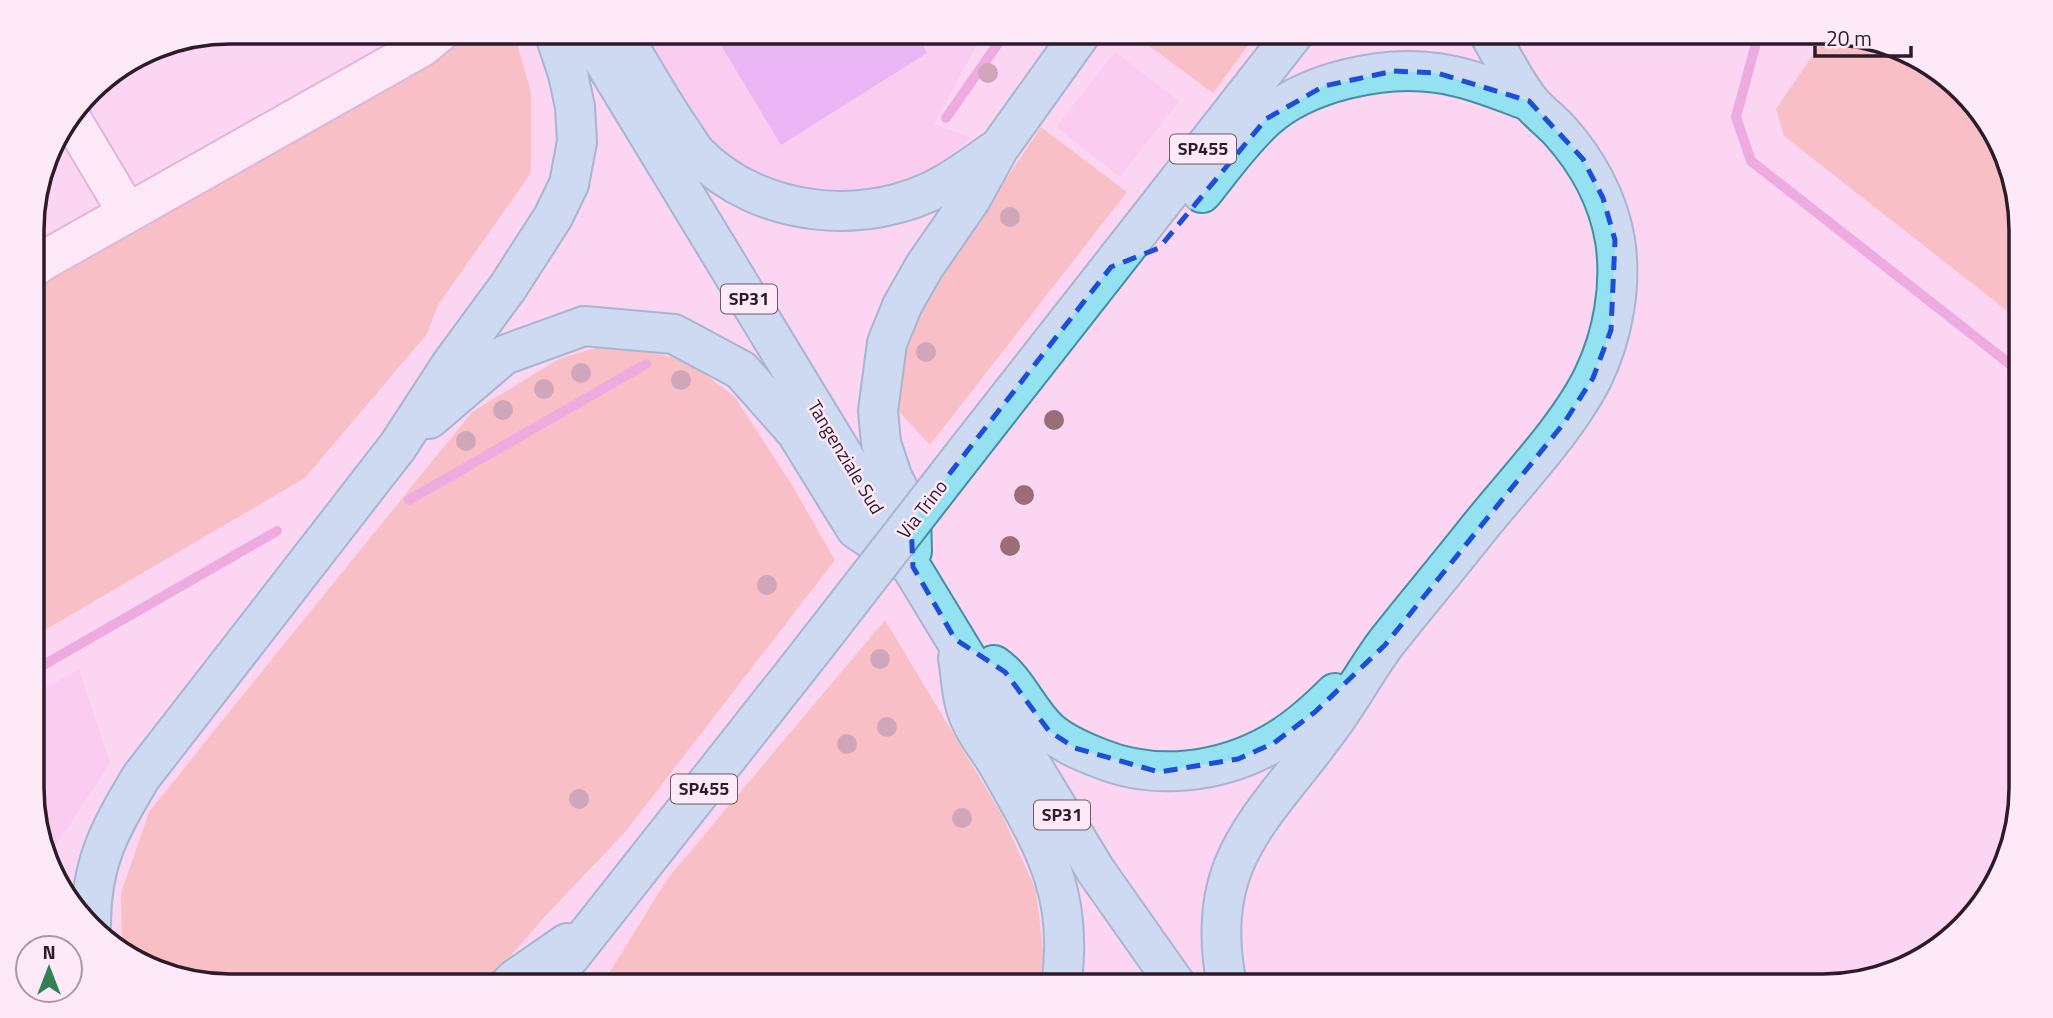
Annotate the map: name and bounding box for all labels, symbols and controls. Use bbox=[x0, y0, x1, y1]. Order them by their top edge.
scale bar bbox=[1815, 14, 1911, 58]
text: 20 m bbox=[1826, 22, 1872, 54]
road number: SP455 bbox=[1170, 134, 1236, 164]
road number: SP31 bbox=[721, 284, 777, 314]
street label: Tangenziale Sud bbox=[801, 394, 892, 519]
street label: Via Trino bbox=[889, 473, 954, 545]
road number: SP455 bbox=[671, 774, 737, 804]
road number: SP31 bbox=[1034, 800, 1090, 830]
north arrow bbox=[14, 934, 84, 1004]
text: N bbox=[42, 937, 56, 966]

